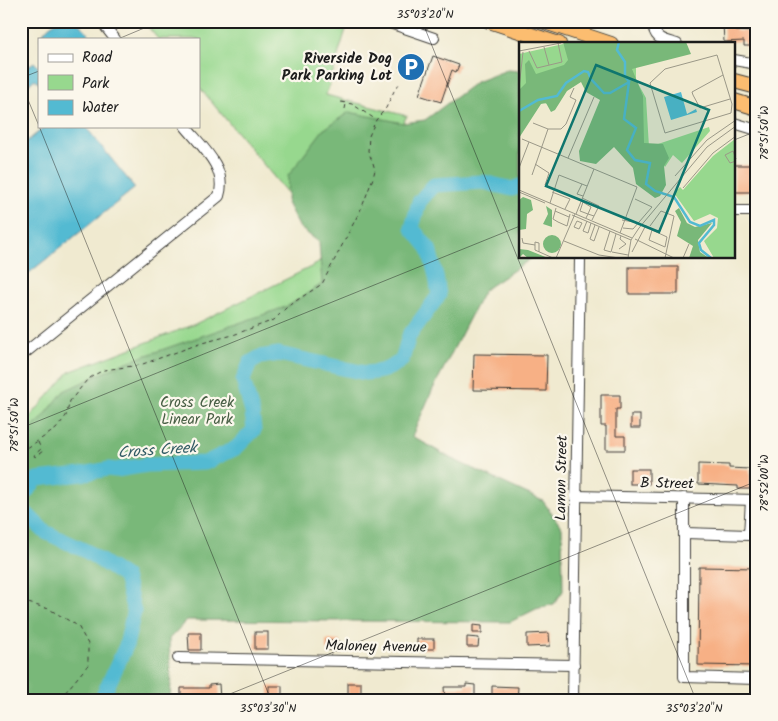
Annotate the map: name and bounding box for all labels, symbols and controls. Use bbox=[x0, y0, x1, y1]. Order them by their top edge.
text: 35°03'20"N bbox=[396, 5, 454, 24]
legend bbox=[38, 38, 200, 128]
inset map bbox=[519, 42, 736, 259]
text: Road bbox=[82, 46, 113, 70]
place label: Riverside Dog Park Parking Lot bbox=[282, 47, 392, 88]
parking icon: Riverside Dog Park Parking Lot bbox=[396, 52, 426, 82]
text: Park bbox=[82, 72, 110, 96]
text: Water bbox=[82, 96, 119, 120]
text: 78°51'50"W bbox=[755, 106, 774, 160]
park label: Cross Creek Linear Park bbox=[160, 391, 235, 432]
text: 78°51'50"W bbox=[5, 398, 24, 452]
water label: Cross Creek bbox=[117, 435, 200, 466]
street label: Lamon Street bbox=[549, 435, 575, 521]
text: 78°52'00"W bbox=[755, 454, 774, 512]
street label: B Street bbox=[640, 472, 694, 496]
street label: Maloney Avenue bbox=[325, 634, 427, 660]
text: 35°03'30"N bbox=[240, 699, 296, 718]
text: 35°03'20"N bbox=[665, 699, 723, 718]

